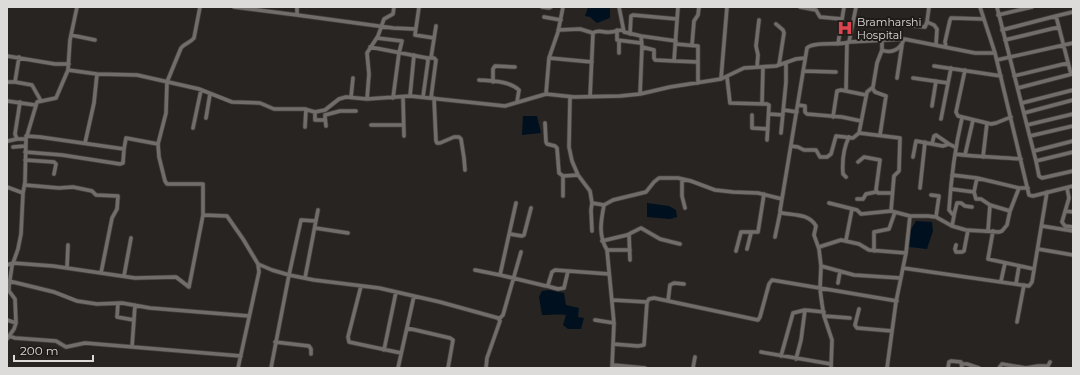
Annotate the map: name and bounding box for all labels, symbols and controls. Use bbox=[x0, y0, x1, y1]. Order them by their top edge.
place label: Bramharshi Hospital bbox=[857, 15, 922, 42]
hospital icon: Bramharshi Hospital bbox=[836, 19, 854, 37]
scale bar bbox=[14, 337, 93, 363]
text: 200 m bbox=[20, 343, 59, 358]

